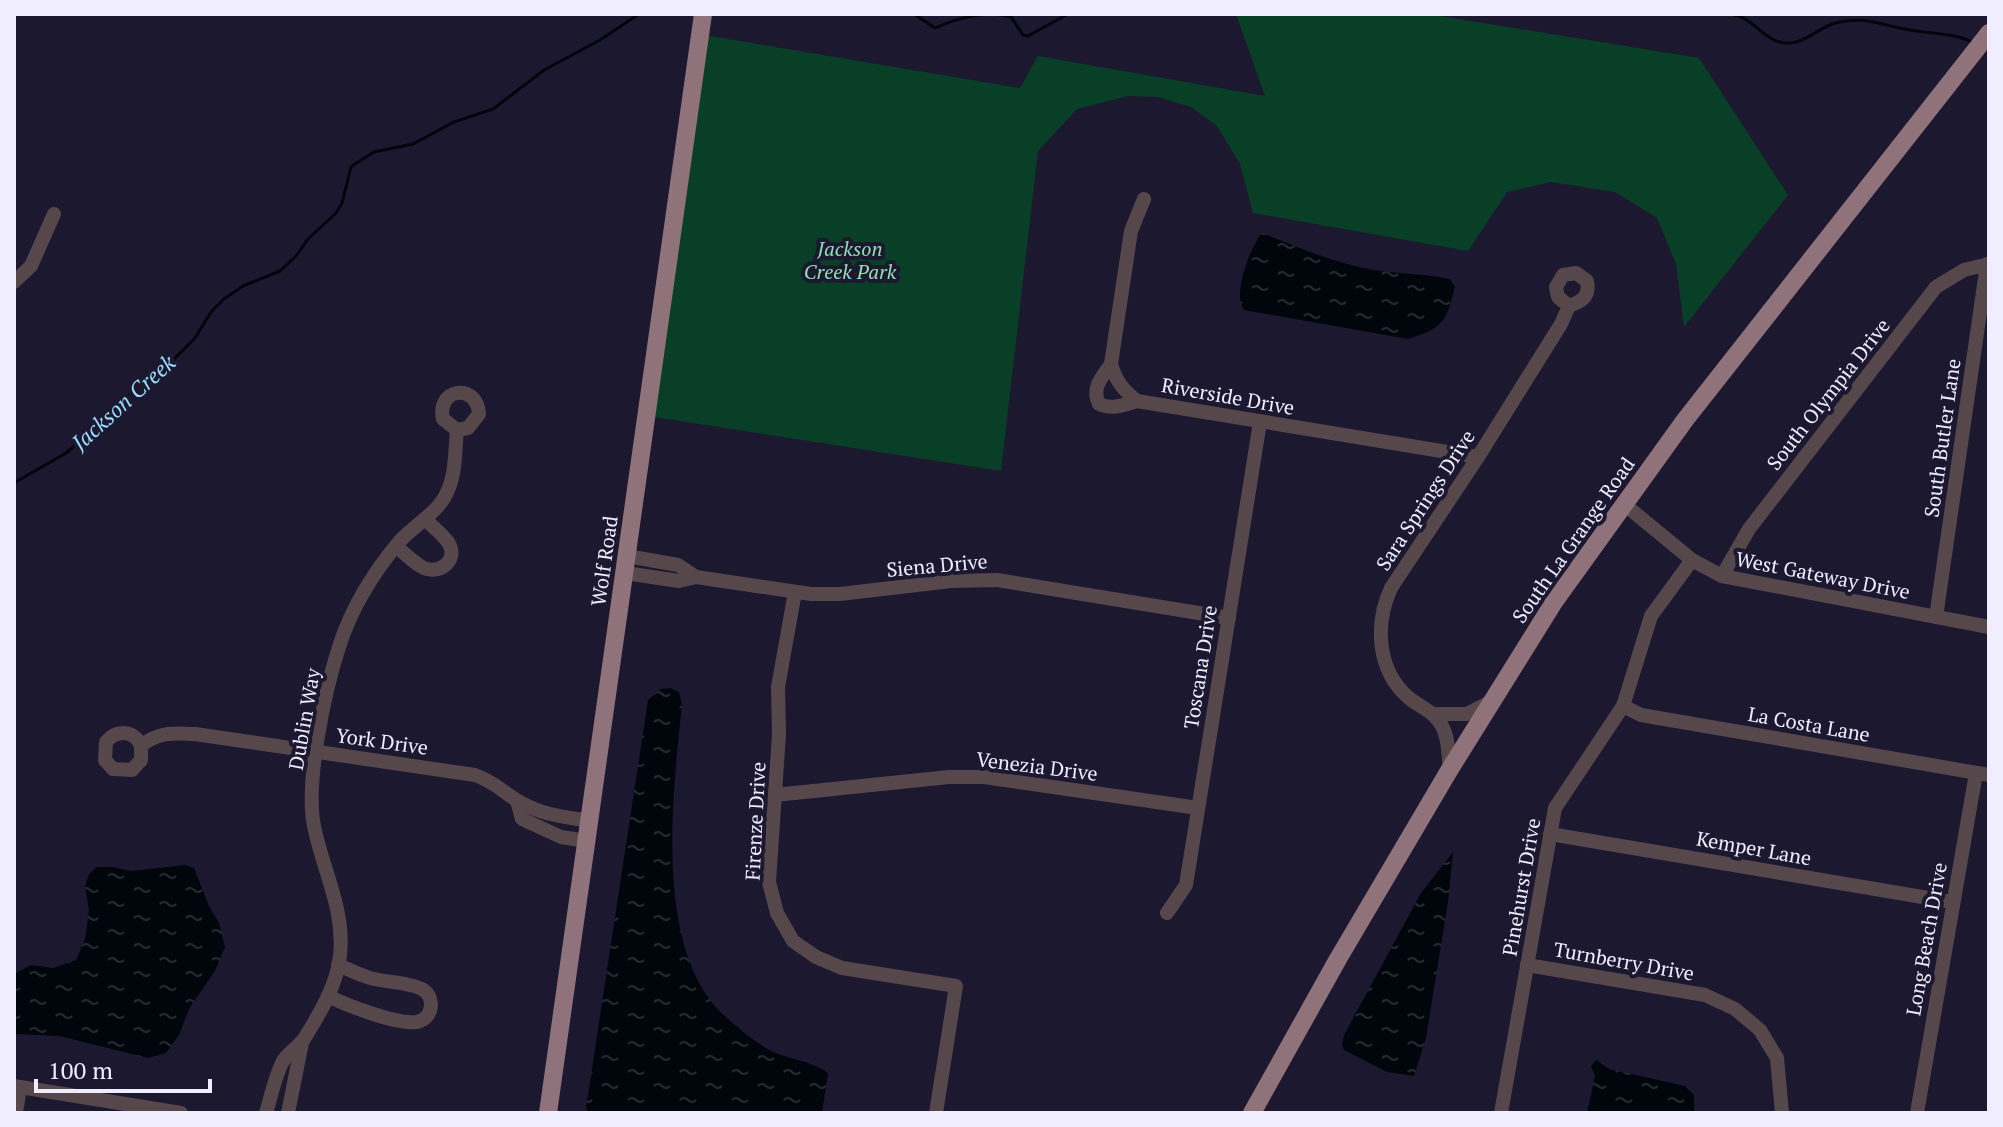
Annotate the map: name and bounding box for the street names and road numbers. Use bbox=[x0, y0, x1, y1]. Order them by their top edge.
street label: South Olympia Drive bbox=[1760, 313, 1896, 475]
street label: South Butler Lane bbox=[1917, 357, 1967, 519]
street label: Riverside Drive bbox=[1159, 371, 1297, 421]
street label: Sara Springs Drive bbox=[1369, 424, 1481, 576]
street label: South La Grange Road bbox=[1506, 452, 1640, 628]
street label: Wolf Road bbox=[584, 514, 624, 608]
street label: West Gateway Drive bbox=[1734, 545, 1912, 605]
street label: Siena Drive bbox=[885, 547, 989, 583]
street label: Toscana Drive bbox=[1177, 603, 1223, 731]
street label: Dublin Way bbox=[282, 665, 326, 772]
street label: La Costa Lane bbox=[1746, 700, 1872, 748]
street label: York Drive bbox=[334, 721, 430, 761]
street label: Venezia Drive bbox=[975, 745, 1099, 787]
street label: Firenze Drive bbox=[738, 761, 772, 881]
street label: Pinehurst Drive bbox=[1496, 816, 1546, 958]
street label: Kemper Lane bbox=[1694, 825, 1814, 871]
street label: Long Beach Drive bbox=[1899, 860, 1953, 1018]
street label: Turnberry Drive bbox=[1552, 935, 1696, 987]

